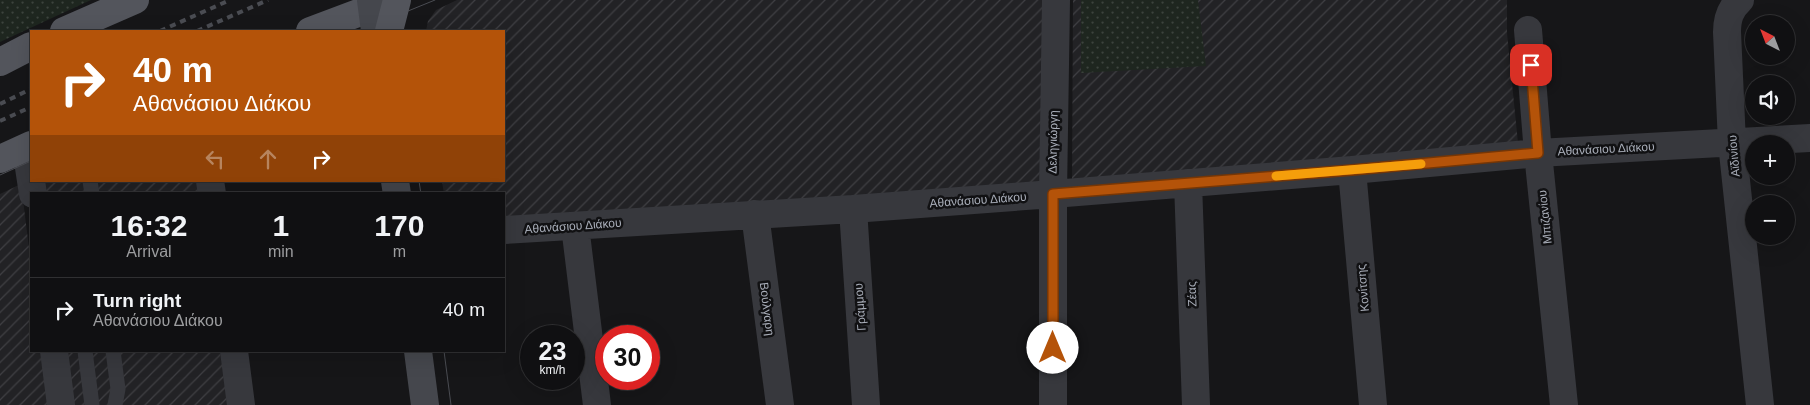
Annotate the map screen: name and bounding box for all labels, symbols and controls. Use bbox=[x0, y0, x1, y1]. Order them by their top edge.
north arrow bbox=[1745, 15, 1795, 65]
map controls bbox=[1745, 15, 1795, 245]
pin bbox=[1510, 44, 1552, 86]
icon: right bbox=[50, 50, 115, 115]
text: 40 m bbox=[133, 50, 213, 89]
icon: arrive bbox=[1517, 51, 1545, 79]
button: sound bbox=[1745, 75, 1795, 125]
text: Αθανάσιου Διάκου bbox=[133, 91, 311, 116]
street label: Δεληγιώργη bbox=[1045, 110, 1061, 174]
street label: Αϊδινίου bbox=[1725, 135, 1743, 177]
button: + bbox=[1745, 135, 1795, 185]
street label: Αθανάσιου Διάκου bbox=[1557, 139, 1655, 159]
icon: left bbox=[201, 145, 229, 173]
icon: ahead bbox=[254, 145, 282, 173]
icon: right bbox=[307, 145, 335, 173]
street label: Μπιζανίου bbox=[1535, 189, 1555, 245]
street label: Αθανάσιου Διάκου bbox=[929, 190, 1027, 210]
button: − bbox=[1745, 195, 1795, 245]
text: 16:32 bbox=[111, 209, 187, 242]
text: 1 bbox=[272, 209, 289, 242]
text: 170 bbox=[374, 209, 424, 242]
street label: Αθανάσιου Διάκου bbox=[524, 216, 622, 236]
text: Arrival bbox=[126, 243, 172, 260]
text: min bbox=[268, 243, 294, 260]
text: m bbox=[393, 243, 406, 260]
street label: Κονίτσης bbox=[1354, 263, 1372, 312]
street label: Ζέας bbox=[1185, 281, 1199, 307]
street label: Βούλγαρη bbox=[757, 282, 777, 336]
street label: Γράμμου bbox=[851, 283, 869, 331]
text: Turn right bbox=[93, 290, 181, 311]
icon: right bbox=[50, 296, 78, 324]
text: 40 m bbox=[443, 299, 485, 320]
text: Αθανάσιου Διάκου bbox=[93, 312, 223, 329]
position arrow bbox=[1026, 321, 1078, 373]
speed limit sign: 30 bbox=[595, 325, 660, 390]
text: 23 bbox=[539, 337, 566, 365]
text: km/h bbox=[539, 363, 566, 377]

